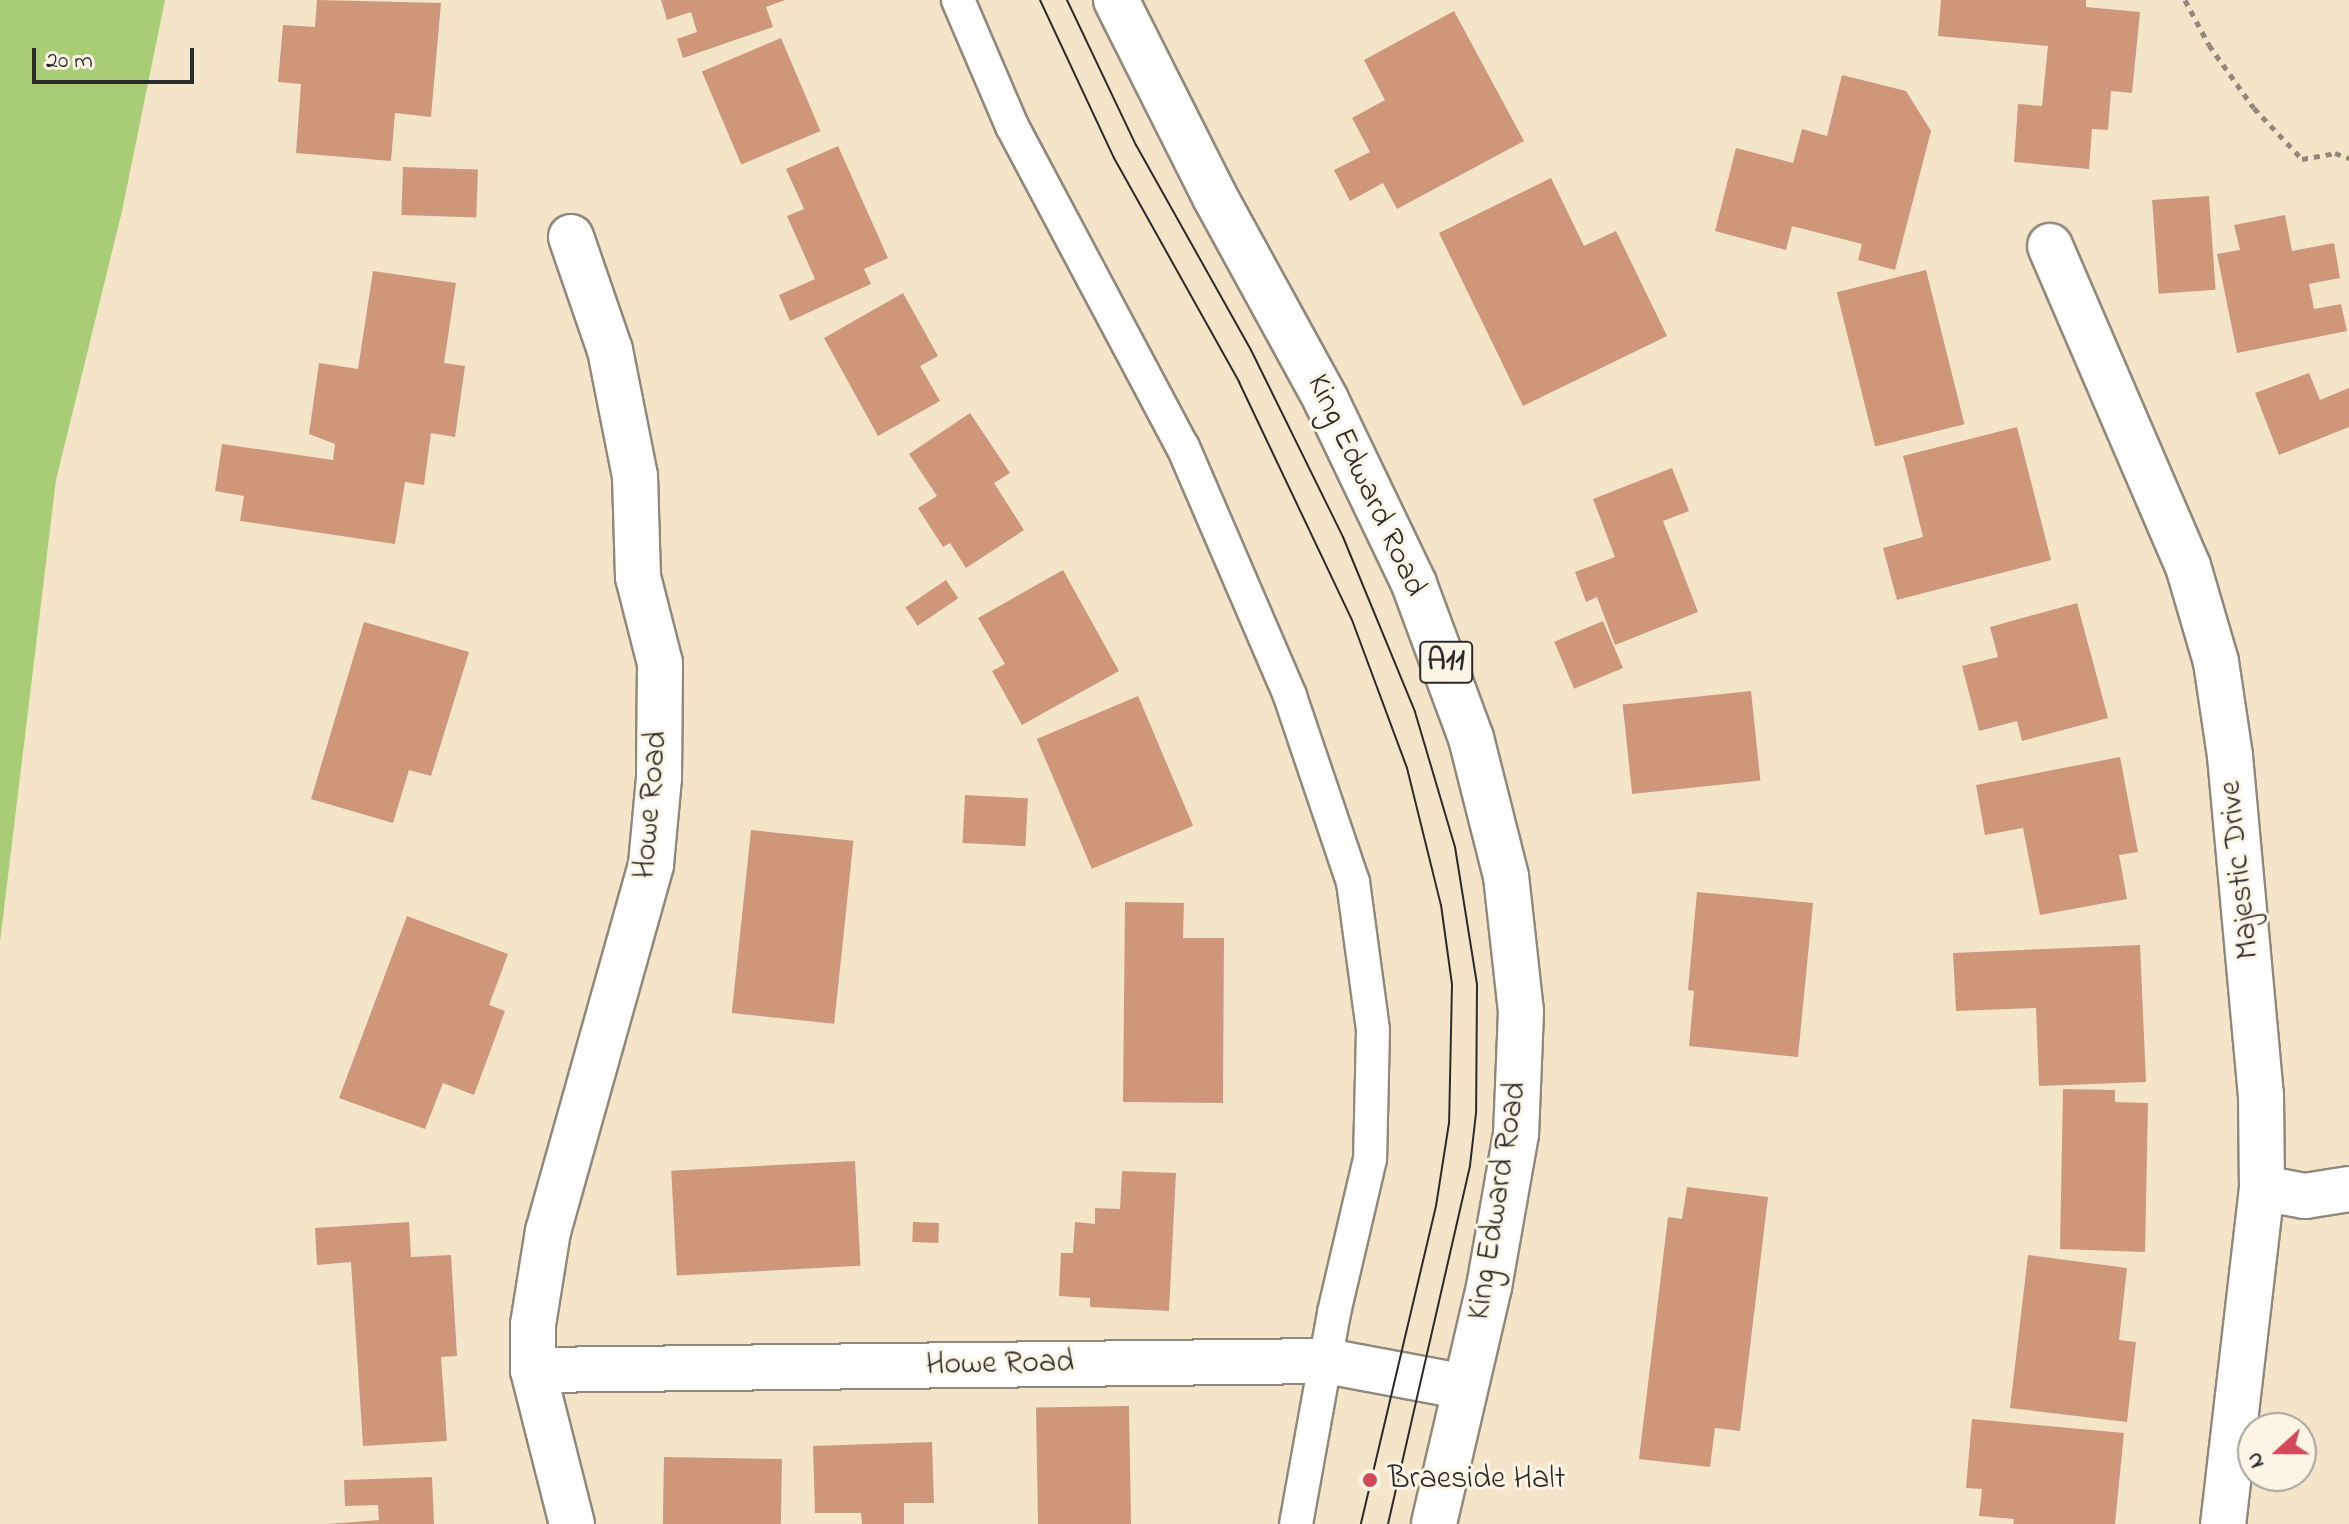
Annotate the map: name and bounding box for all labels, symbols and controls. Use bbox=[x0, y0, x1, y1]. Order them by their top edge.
scale bar bbox=[36, 32, 198, 82]
text: 20 m bbox=[46, 44, 93, 79]
street label: King Edward Road bbox=[1297, 369, 1433, 603]
road number: A11 bbox=[1418, 636, 1474, 688]
street label: Howe Road bbox=[626, 730, 678, 880]
street label: Majestic Drive bbox=[2213, 779, 2269, 961]
street label: King Edward Road bbox=[1461, 1079, 1537, 1323]
street label: Howe Road bbox=[926, 1345, 1074, 1385]
north arrow bbox=[2237, 1412, 2317, 1492]
text: N bbox=[2239, 1447, 2274, 1473]
place label: Braeside Halt bbox=[1388, 1461, 1565, 1499]
marker: Braeside Halt bbox=[1359, 1469, 1381, 1491]

